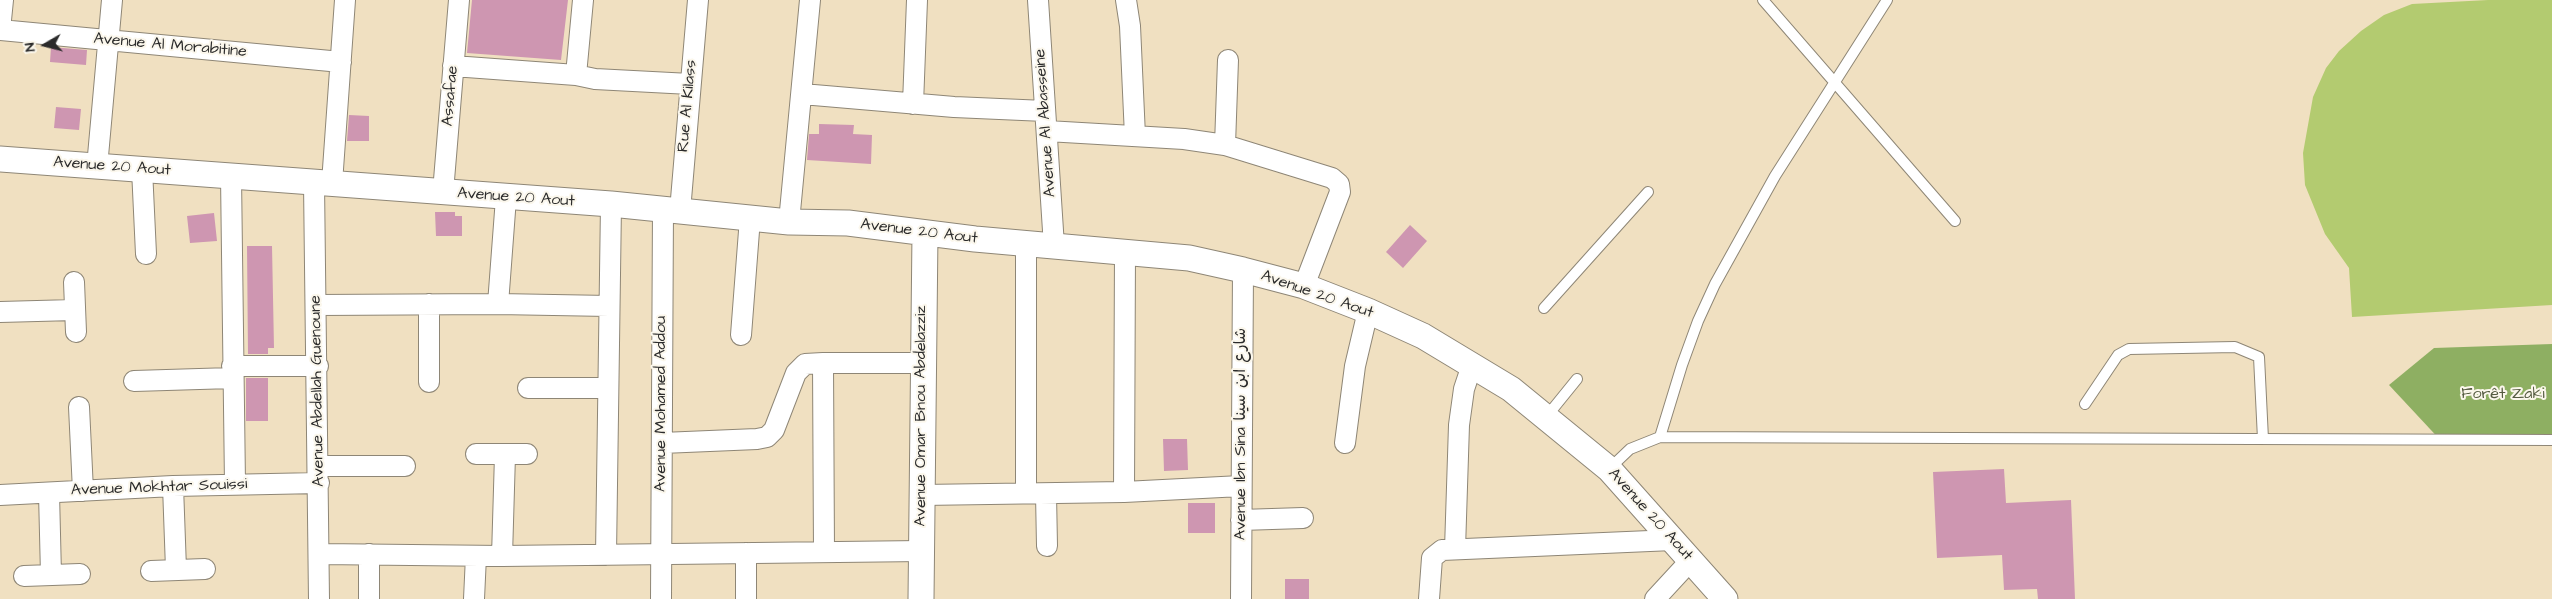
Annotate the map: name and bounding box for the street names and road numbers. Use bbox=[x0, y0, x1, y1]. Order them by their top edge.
street label: Avenue Al Morabitine bbox=[93, 30, 247, 62]
street label: Avenue Al Abasseine bbox=[1031, 48, 1061, 198]
street label: Rue Al Kilass bbox=[674, 59, 702, 153]
street label: Assafae bbox=[439, 65, 463, 127]
street label: Avenue 20 Aout bbox=[53, 153, 171, 181]
street label: Avenue 20 Aout bbox=[457, 184, 575, 212]
street label: Avenue 20 Aout bbox=[859, 215, 979, 249]
street label: Avenue 20 Aout bbox=[1258, 267, 1376, 323]
street label: Avenue Abdellah Guenoune bbox=[307, 295, 329, 487]
street label: Avenue Omar Bnou Abdelazziz bbox=[912, 306, 932, 526]
street label: Avenue Mohamed Addou bbox=[652, 316, 672, 492]
street label: Avenue Ibn Sina شارع ابن سينا bbox=[1232, 328, 1252, 540]
street label: Avenue 20 Aout bbox=[1603, 465, 1697, 565]
street label: Avenue Mokhtar Souissi bbox=[70, 475, 248, 501]

